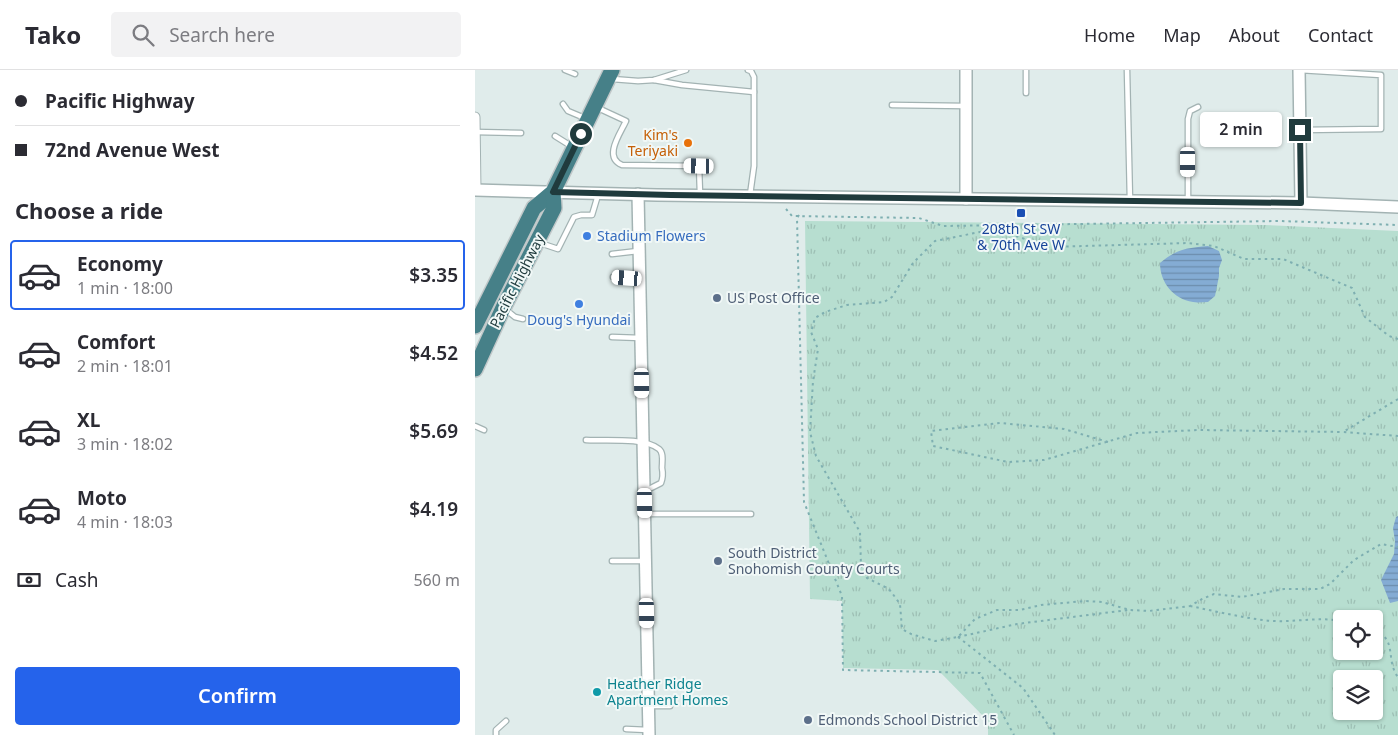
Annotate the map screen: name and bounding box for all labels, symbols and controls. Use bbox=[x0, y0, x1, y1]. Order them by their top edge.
search box bbox=[111, 12, 461, 57]
text: Tako bbox=[25, 18, 81, 51]
icon: search bbox=[129, 21, 157, 49]
text: Search here bbox=[169, 22, 275, 48]
text: Home bbox=[1084, 23, 1135, 47]
text: Map bbox=[1163, 23, 1201, 47]
text: About bbox=[1229, 23, 1280, 47]
text: Contact bbox=[1308, 23, 1373, 47]
text: Pacific Highway bbox=[45, 88, 195, 114]
callout: 2 min bbox=[1200, 112, 1283, 148]
text: 2 min bbox=[1219, 118, 1263, 140]
route end bbox=[1289, 119, 1311, 141]
route start bbox=[570, 123, 592, 145]
place label: Kim's Teriyaki bbox=[628, 125, 678, 160]
text: 72nd Avenue West bbox=[45, 137, 219, 163]
marker: Kim's Teriyaki bbox=[682, 137, 694, 149]
car bbox=[1180, 147, 1195, 177]
car bbox=[683, 158, 714, 174]
text: Choose a ride bbox=[15, 195, 163, 225]
marker: 208th St SW & 70th Ave W bbox=[1015, 207, 1027, 219]
place label: 208th St SW & 70th Ave W bbox=[977, 219, 1065, 254]
place label: Stadium Flowers bbox=[597, 226, 706, 245]
street label: Pacific Highway bbox=[485, 230, 549, 331]
marker: Stadium Flowers bbox=[581, 230, 593, 242]
text: Economy bbox=[77, 251, 163, 277]
icon: car bbox=[17, 253, 62, 298]
text: $3.35 bbox=[409, 262, 458, 288]
car bbox=[611, 269, 642, 287]
text: 1 min · 18:00 bbox=[77, 277, 173, 299]
place label: US Post Office bbox=[727, 288, 820, 307]
marker: US Post Office bbox=[711, 292, 723, 304]
marker: Doug's Hyundai bbox=[573, 298, 585, 310]
place label: Doug's Hyundai bbox=[527, 310, 631, 329]
text: Comfort bbox=[77, 329, 156, 355]
icon: car bbox=[17, 331, 62, 376]
text: $4.52 bbox=[409, 340, 458, 366]
text: 2 min · 18:01 bbox=[77, 355, 173, 377]
car bbox=[634, 368, 649, 398]
text: XL bbox=[77, 407, 100, 433]
icon: car bbox=[17, 409, 62, 454]
text: $5.69 bbox=[409, 418, 458, 444]
text: 3 min · 18:02 bbox=[77, 433, 173, 455]
text: Moto bbox=[77, 485, 127, 511]
icon: car bbox=[17, 487, 62, 532]
car bbox=[637, 488, 652, 518]
text: $4.19 bbox=[409, 496, 458, 522]
text: 4 min · 18:03 bbox=[77, 511, 173, 533]
place label: South District Snohomish County Courts bbox=[728, 543, 900, 578]
marker: South District Snohomish County Courts bbox=[712, 555, 724, 567]
icon: cash bbox=[15, 566, 43, 594]
text: Cash bbox=[55, 567, 99, 593]
text: 560 m bbox=[413, 569, 460, 591]
car bbox=[639, 598, 654, 628]
map controls bbox=[1333, 610, 1383, 720]
button: locate bbox=[1333, 610, 1383, 660]
button: Confirm bbox=[15, 667, 460, 725]
button: layers bbox=[1333, 670, 1383, 720]
place label: Heather Ridge Apartment Homes bbox=[607, 674, 728, 709]
marker: Heather Ridge Apartment Homes bbox=[591, 686, 603, 698]
place label: Edmonds School District 15 bbox=[818, 710, 997, 729]
marker: Edmonds School District 15 bbox=[802, 714, 814, 726]

